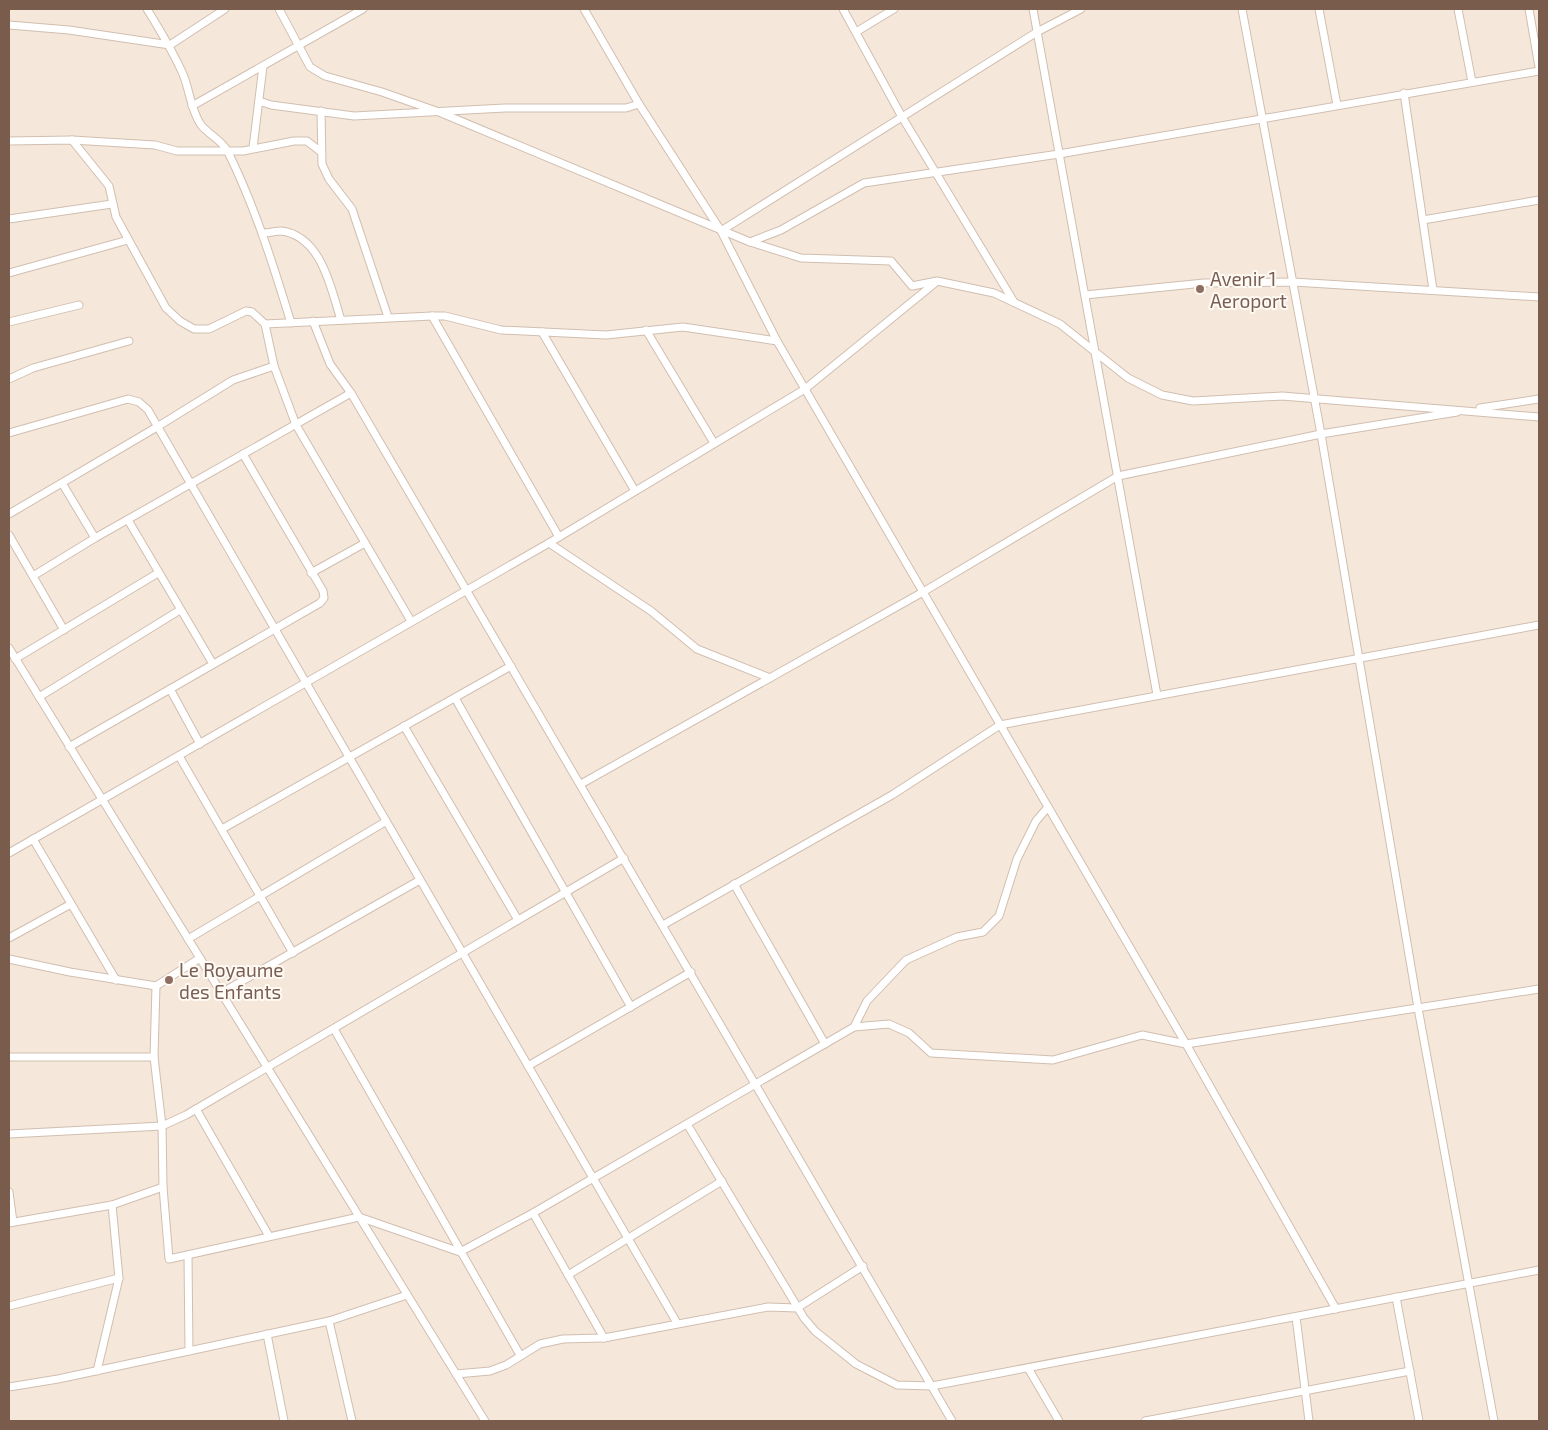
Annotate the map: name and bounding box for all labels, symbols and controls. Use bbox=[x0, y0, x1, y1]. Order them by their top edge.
place label: Avenir 1 Aeroport bbox=[1210, 267, 1287, 312]
marker: Avenir 1 Aeroport bbox=[1194, 283, 1206, 295]
place label: Le Royaume des Enfants bbox=[179, 958, 284, 1003]
marker: Le Royaume des Enfants bbox=[163, 974, 175, 986]

